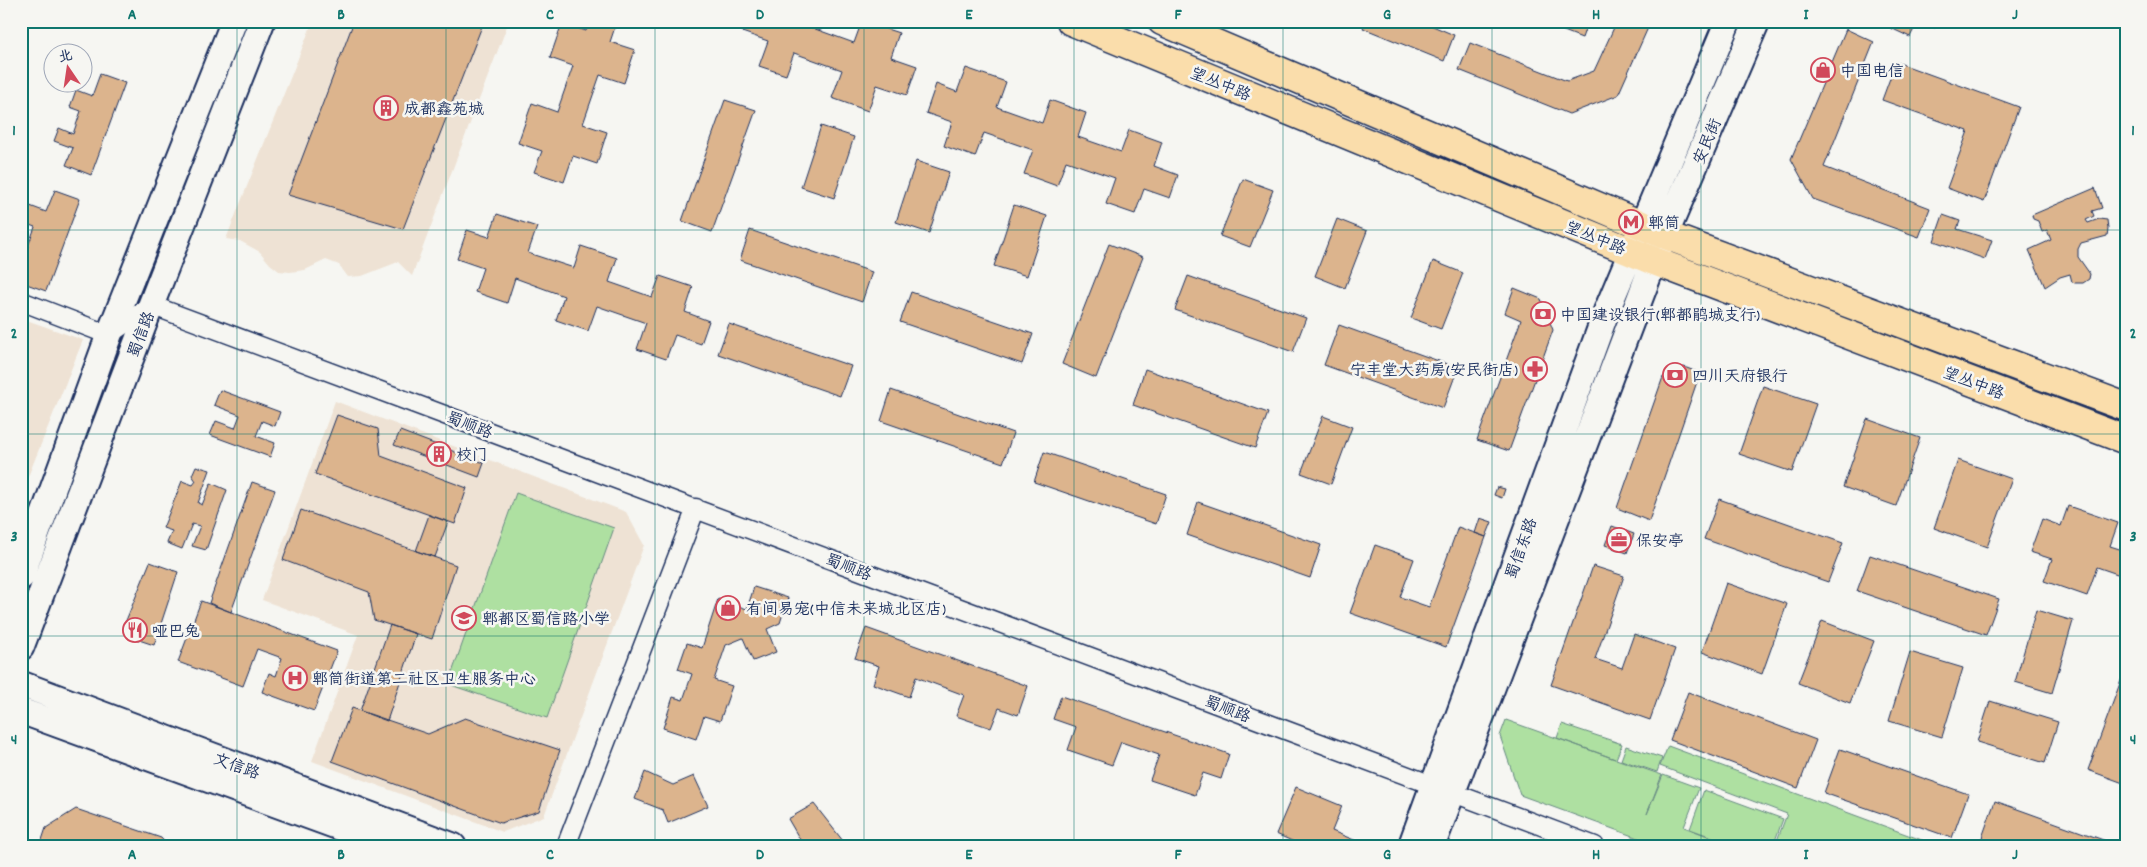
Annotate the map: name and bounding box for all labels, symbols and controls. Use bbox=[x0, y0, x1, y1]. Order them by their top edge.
text: A bbox=[128, 4, 137, 27]
text: B bbox=[337, 4, 345, 27]
text: C bbox=[546, 4, 554, 27]
text: D bbox=[756, 4, 765, 27]
text: E bbox=[965, 4, 973, 27]
text: F bbox=[1174, 4, 1182, 27]
text: G bbox=[1383, 4, 1391, 27]
text: H bbox=[1592, 4, 1600, 27]
text: I bbox=[1804, 4, 1810, 27]
text: J bbox=[2012, 4, 2018, 27]
north arrow bbox=[42, 42, 92, 92]
text: 北 bbox=[56, 46, 75, 69]
shop icon: 中国电信 bbox=[1810, 57, 1836, 83]
place label: 中国电信 bbox=[1840, 61, 1904, 84]
street label: 望丛中路 bbox=[1186, 63, 1254, 108]
building icon: 成都鑫苑城 bbox=[373, 95, 399, 121]
place label: 成都鑫苑城 bbox=[404, 99, 484, 122]
street label: 安民街 bbox=[1688, 115, 1728, 169]
text: 1 bbox=[12, 120, 16, 143]
text: 1 bbox=[2131, 120, 2135, 143]
metro station icon: 郫筒 bbox=[1618, 209, 1644, 235]
place label: 郫筒 bbox=[1648, 213, 1680, 236]
street label: 望丛中路 bbox=[1561, 217, 1629, 262]
bank icon: 中国建设银行(郫都鹃城支行) bbox=[1530, 301, 1556, 327]
place label: 中国建设银行(郫都鹃城支行) bbox=[1560, 305, 1760, 328]
street label: 蜀信路 bbox=[123, 308, 162, 361]
text: 2 bbox=[11, 323, 18, 346]
text: 2 bbox=[2130, 323, 2137, 346]
pharmacy icon: 宁丰堂大药房(安民街店) bbox=[1522, 356, 1548, 382]
place label: 宁丰堂大药房(安民街店) bbox=[1350, 360, 1518, 383]
bank icon: 四川天府银行 bbox=[1662, 362, 1688, 388]
street label: 望丛中路 bbox=[1939, 362, 2007, 407]
place label: 四川天府银行 bbox=[1692, 366, 1788, 389]
street label: 蜀顺路 bbox=[443, 407, 496, 446]
building icon: 校门 bbox=[426, 441, 452, 467]
place label: 校门 bbox=[456, 445, 488, 468]
street label: 蜀信东路 bbox=[1501, 515, 1544, 583]
text: 3 bbox=[10, 526, 18, 549]
text: 3 bbox=[2129, 526, 2137, 549]
office icon: 保安亭 bbox=[1606, 527, 1632, 553]
place label: 保安亭 bbox=[1636, 531, 1684, 554]
street label: 蜀顺路 bbox=[822, 549, 875, 588]
shop icon: 有间易宠(中信未来城北区店) bbox=[715, 595, 741, 621]
place label: 有间易宠(中信未来城北区店) bbox=[746, 599, 946, 622]
school or university icon: 郫都区蜀信路小学 bbox=[451, 605, 477, 631]
place label: 郫都区蜀信路小学 bbox=[482, 609, 610, 632]
restaurant icon: 哑巴兔 bbox=[122, 617, 148, 643]
place label: 哑巴兔 bbox=[152, 621, 200, 644]
hospital icon: 郫筒街道第二社区卫生服务中心 bbox=[282, 665, 308, 691]
place label: 郫筒街道第二社区卫生服务中心 bbox=[312, 669, 536, 692]
street label: 蜀顺路 bbox=[1201, 691, 1254, 730]
text: 4 bbox=[11, 729, 17, 752]
text: 4 bbox=[2130, 729, 2136, 752]
street label: 文信路 bbox=[210, 748, 263, 786]
text: A bbox=[128, 844, 137, 867]
text: B bbox=[337, 844, 345, 867]
text: C bbox=[546, 844, 554, 867]
text: D bbox=[756, 844, 765, 867]
text: E bbox=[965, 844, 973, 867]
text: F bbox=[1174, 844, 1182, 867]
text: G bbox=[1383, 844, 1391, 867]
text: H bbox=[1592, 844, 1600, 867]
text: I bbox=[1804, 844, 1810, 867]
text: J bbox=[2012, 844, 2018, 867]

